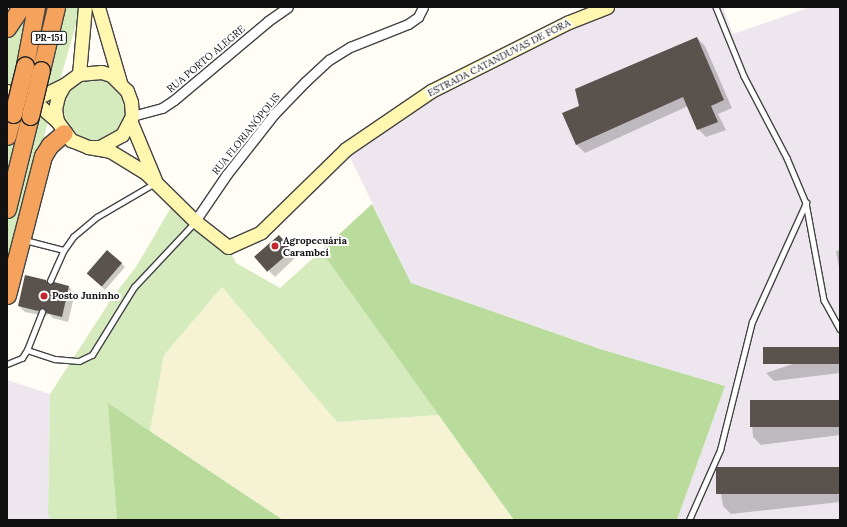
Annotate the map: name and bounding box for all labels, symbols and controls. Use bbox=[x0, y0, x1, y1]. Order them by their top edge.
street label: ESTRADA CATANDUVAS DE FORA bbox=[426, 17, 572, 99]
street label: RUA PORTO ALEGRE bbox=[165, 23, 247, 95]
road number: PR-151 bbox=[30, 31, 68, 45]
street label: RUA FLORIANÓPOLIS bbox=[209, 91, 283, 177]
place label: Agropecuária Carambeí bbox=[283, 234, 347, 258]
marker: Agropecuária Carambeí bbox=[270, 241, 280, 251]
place label: Posto Juninho bbox=[52, 290, 120, 302]
marker: Posto Juninho bbox=[39, 291, 49, 301]

